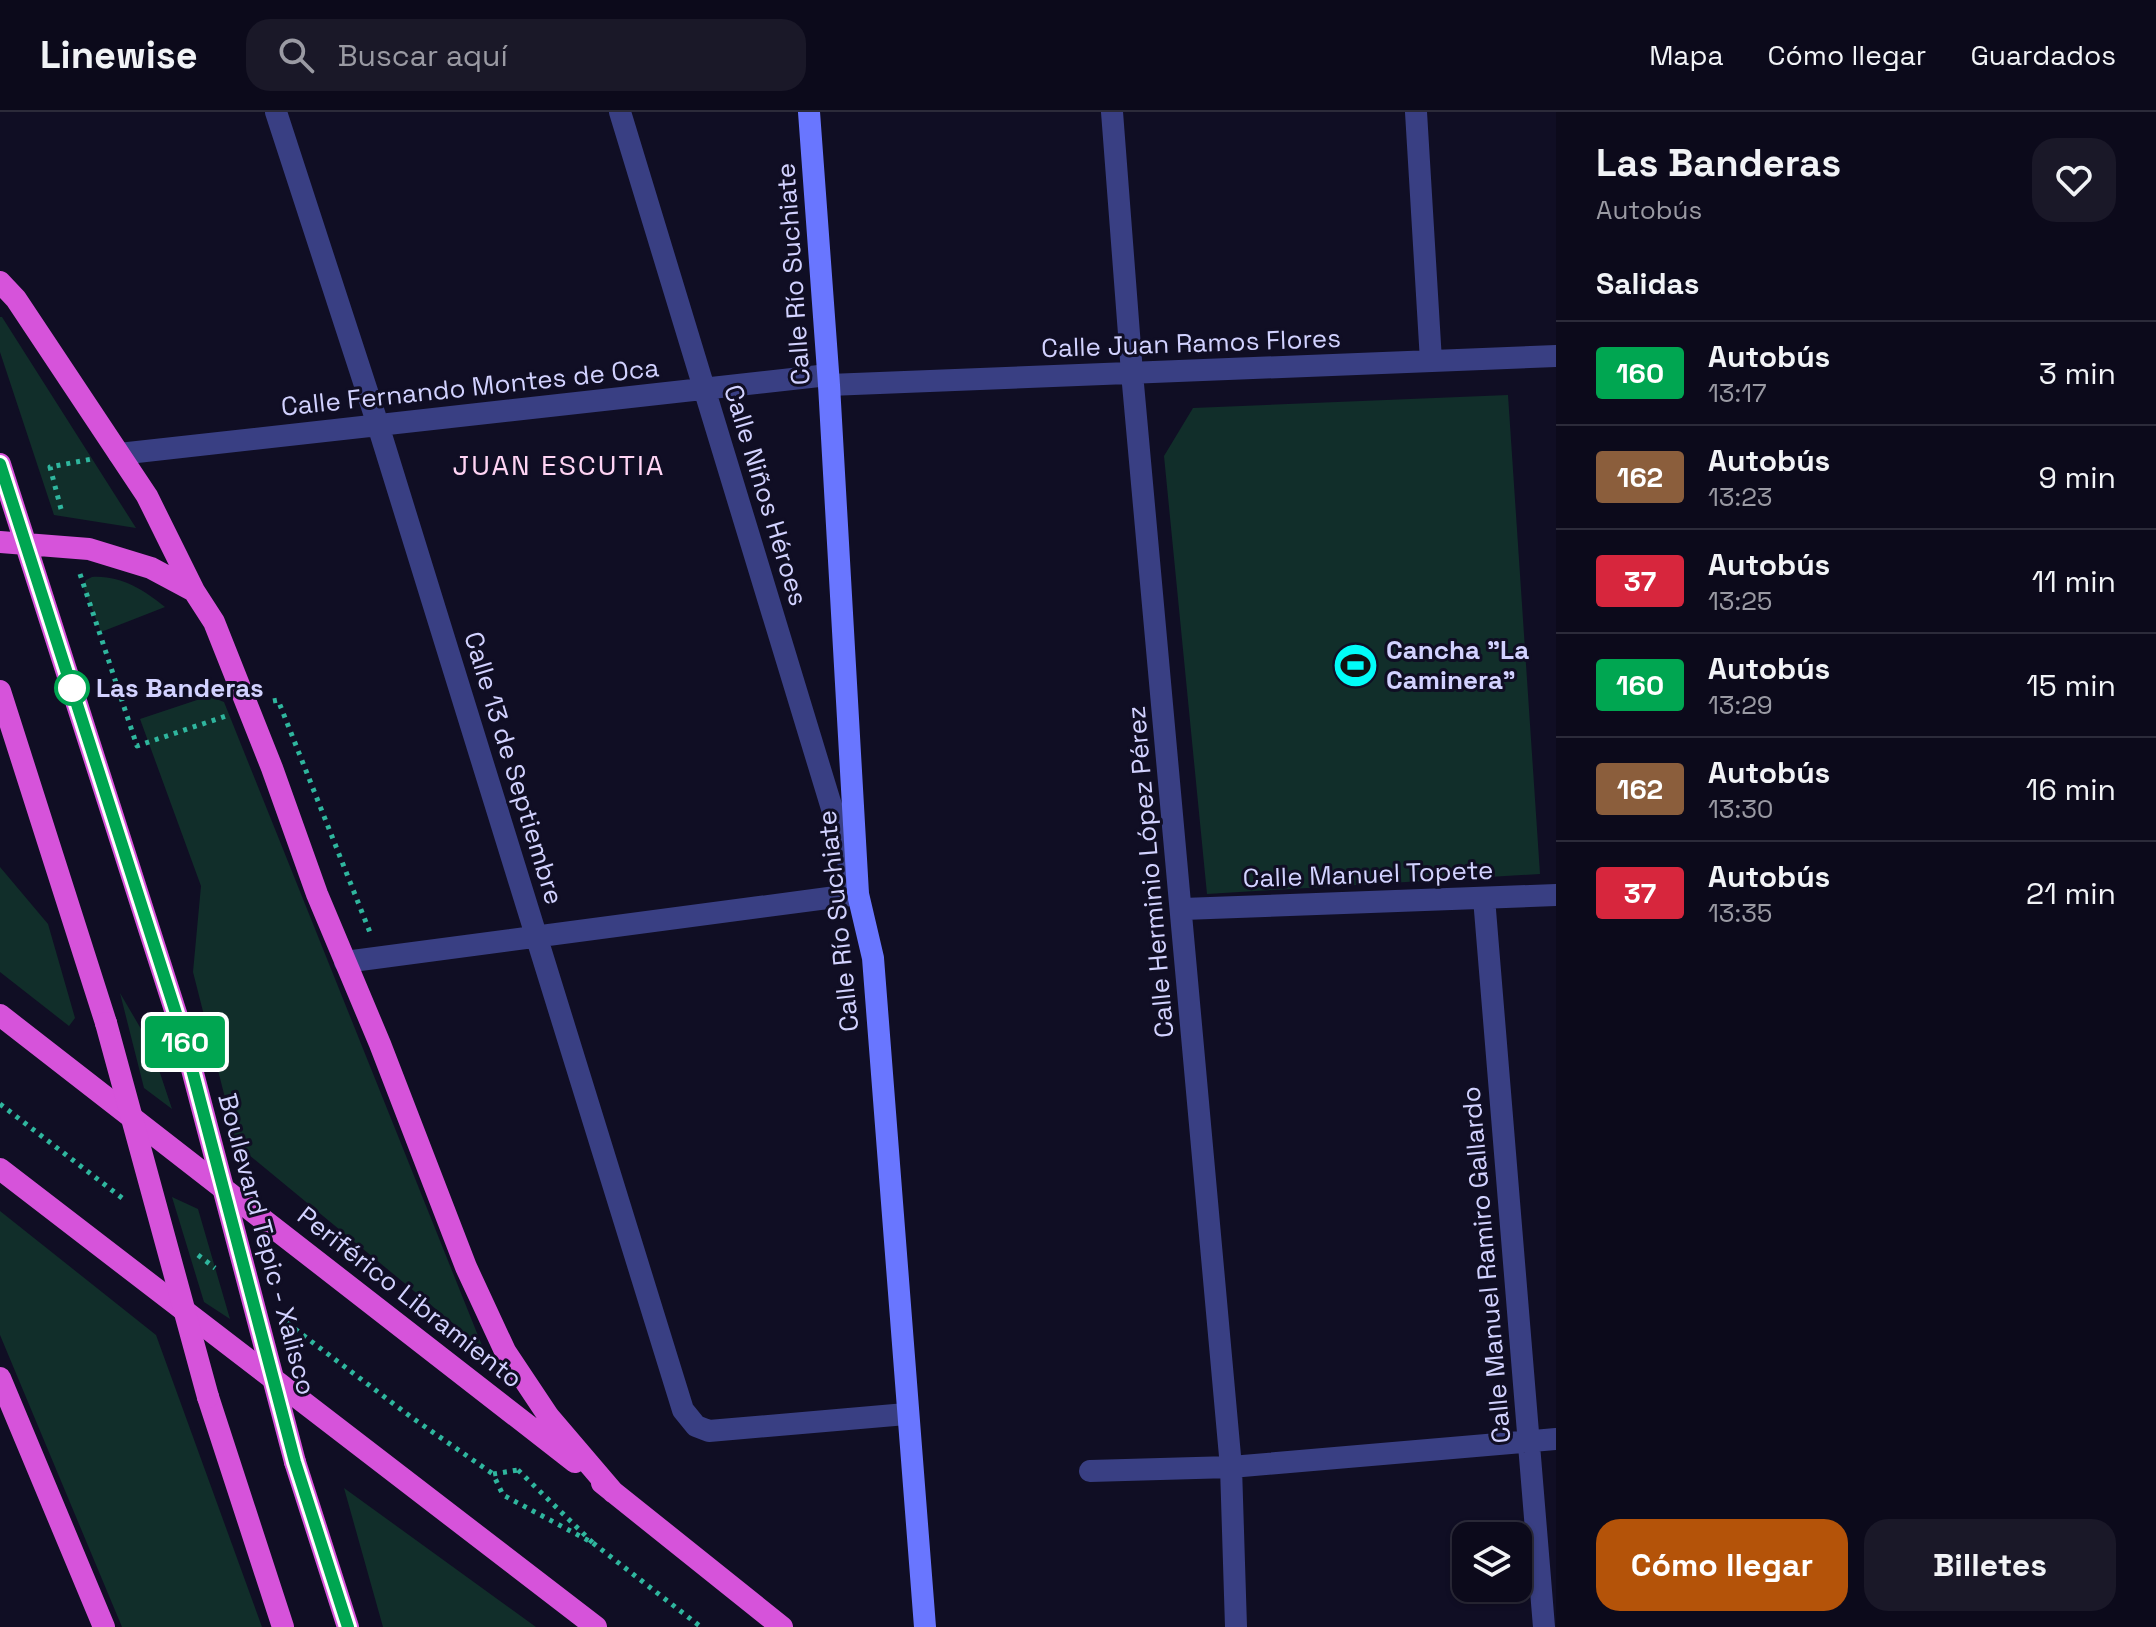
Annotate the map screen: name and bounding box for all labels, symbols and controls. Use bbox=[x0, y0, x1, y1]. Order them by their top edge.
search box bbox=[246, 19, 806, 91]
text: Linewise bbox=[40, 31, 198, 79]
icon: search bbox=[274, 33, 318, 77]
text: Buscar aquí bbox=[338, 36, 508, 75]
text: Mapa bbox=[1649, 37, 1724, 73]
text: Cómo llegar bbox=[1768, 37, 1926, 73]
text: Guardados bbox=[1970, 37, 2116, 73]
button: heart bbox=[2032, 138, 2116, 222]
text: Las Banderas bbox=[1596, 139, 1841, 187]
street label: Calle Río Suchiate bbox=[768, 162, 818, 386]
text: Autobús bbox=[1596, 193, 1702, 227]
text: Salidas bbox=[1596, 264, 1700, 303]
street label: Calle Juan Ramos Flores bbox=[1041, 321, 1341, 365]
text: Autobús bbox=[1708, 337, 1830, 376]
street label: Calle Fernando Montes de Oca bbox=[279, 350, 661, 424]
text: 3 min bbox=[2039, 354, 2116, 393]
text: 160 bbox=[1616, 355, 1664, 391]
text: 13:17 bbox=[1708, 376, 1767, 410]
street label: Calle Niños Héroes bbox=[716, 380, 816, 610]
text: Autobús bbox=[1708, 441, 1830, 480]
district label: JUAN ESCUTIA bbox=[453, 447, 665, 483]
text: 9 min bbox=[2038, 458, 2116, 497]
text: 162 bbox=[1617, 459, 1663, 495]
text: 13:23 bbox=[1708, 480, 1772, 514]
text: Autobús bbox=[1708, 545, 1830, 584]
text: 11 min bbox=[2032, 562, 2116, 601]
text: 37 bbox=[1624, 563, 1656, 599]
text: 13:25 bbox=[1708, 584, 1772, 618]
street label: Calle 13 de Septiembre bbox=[456, 627, 572, 909]
place label: Cancha "La Caminera" bbox=[1386, 633, 1529, 697]
sports icon: Cancha "La Caminera" bbox=[1331, 641, 1379, 689]
text: Autobús bbox=[1708, 649, 1830, 688]
text: 15 min bbox=[2026, 666, 2116, 705]
text: 160 bbox=[1616, 667, 1664, 703]
marker: Las Banderas bbox=[55, 671, 89, 705]
place label: Las Banderas bbox=[96, 671, 264, 705]
text: 13:29 bbox=[1708, 688, 1773, 722]
street label: Calle Herminio López Pérez bbox=[1119, 705, 1181, 1039]
text: Autobús bbox=[1708, 753, 1830, 792]
text: 16 min bbox=[2026, 770, 2116, 809]
text: 162 bbox=[1617, 771, 1663, 807]
text: 13:30 bbox=[1708, 792, 1774, 826]
street label: Calle Río Suchiate bbox=[809, 808, 867, 1034]
street label: Calle Manuel Topete bbox=[1242, 853, 1494, 895]
text: Autobús bbox=[1708, 857, 1830, 896]
text: 21 min bbox=[2026, 874, 2116, 913]
text: 37 bbox=[1624, 875, 1656, 911]
text: 13:35 bbox=[1708, 896, 1772, 930]
line badge: 160 bbox=[139, 1016, 231, 1068]
text: 160 bbox=[161, 1024, 209, 1060]
street label: Calle Manuel Ramiro Gallardo bbox=[1453, 1085, 1519, 1445]
street label: Boulevard Tepic - Xalisco bbox=[210, 1089, 324, 1399]
street label: Periférico Libramiento bbox=[291, 1199, 529, 1395]
button: Cómo llegar bbox=[1596, 1519, 1848, 1611]
button: Billetes bbox=[1864, 1519, 2116, 1611]
map controls bbox=[1452, 1522, 1532, 1602]
button: layers bbox=[1452, 1522, 1532, 1602]

